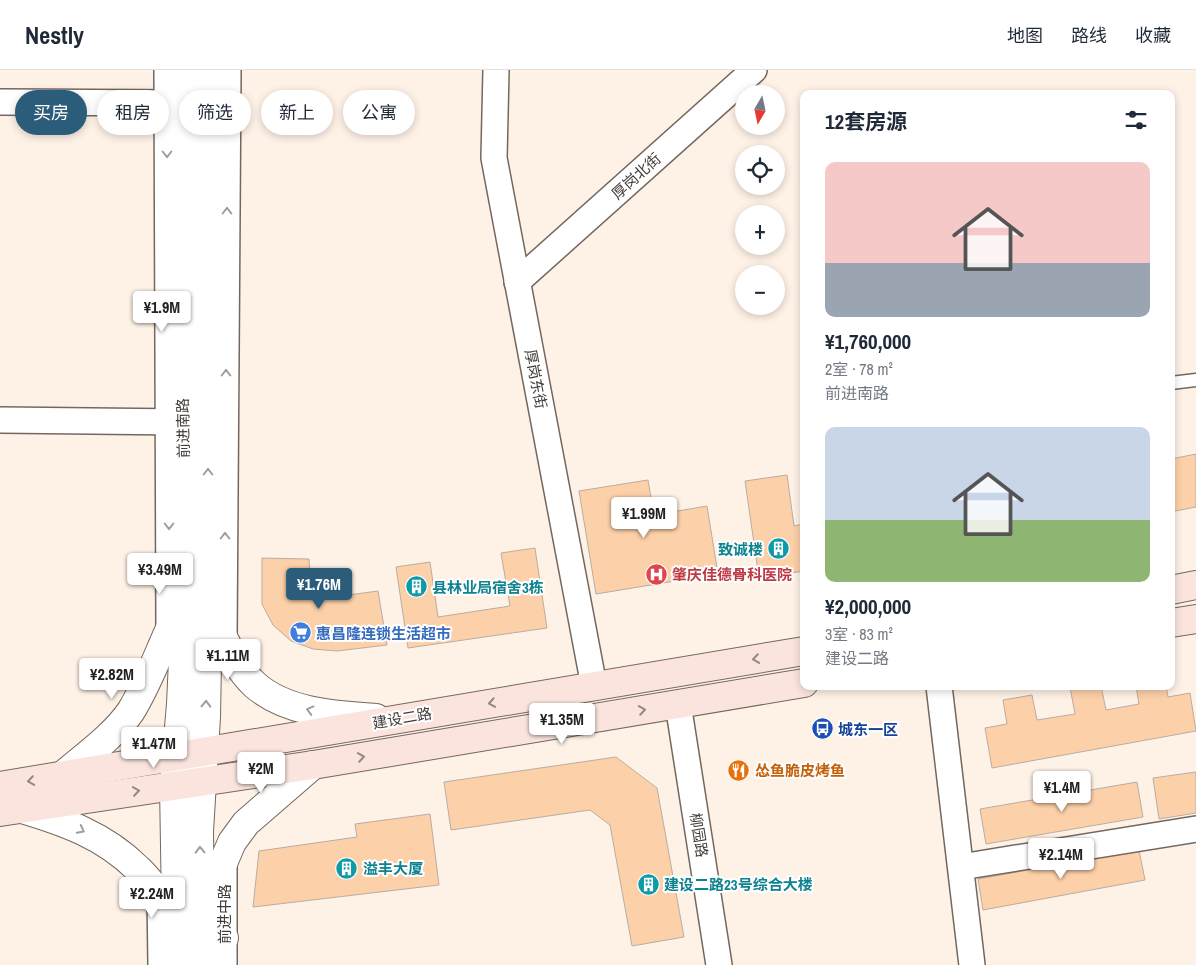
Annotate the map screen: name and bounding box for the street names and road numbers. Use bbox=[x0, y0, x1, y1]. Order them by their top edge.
street label: 厚岗北街 bbox=[607, 148, 665, 204]
street label: 厚岗东街 bbox=[520, 348, 552, 410]
street label: 前进南路 bbox=[172, 398, 194, 458]
street label: 建设二路 bbox=[371, 702, 433, 734]
street label: 柳园路 bbox=[685, 811, 713, 859]
street label: 前进中路 bbox=[214, 884, 235, 944]

